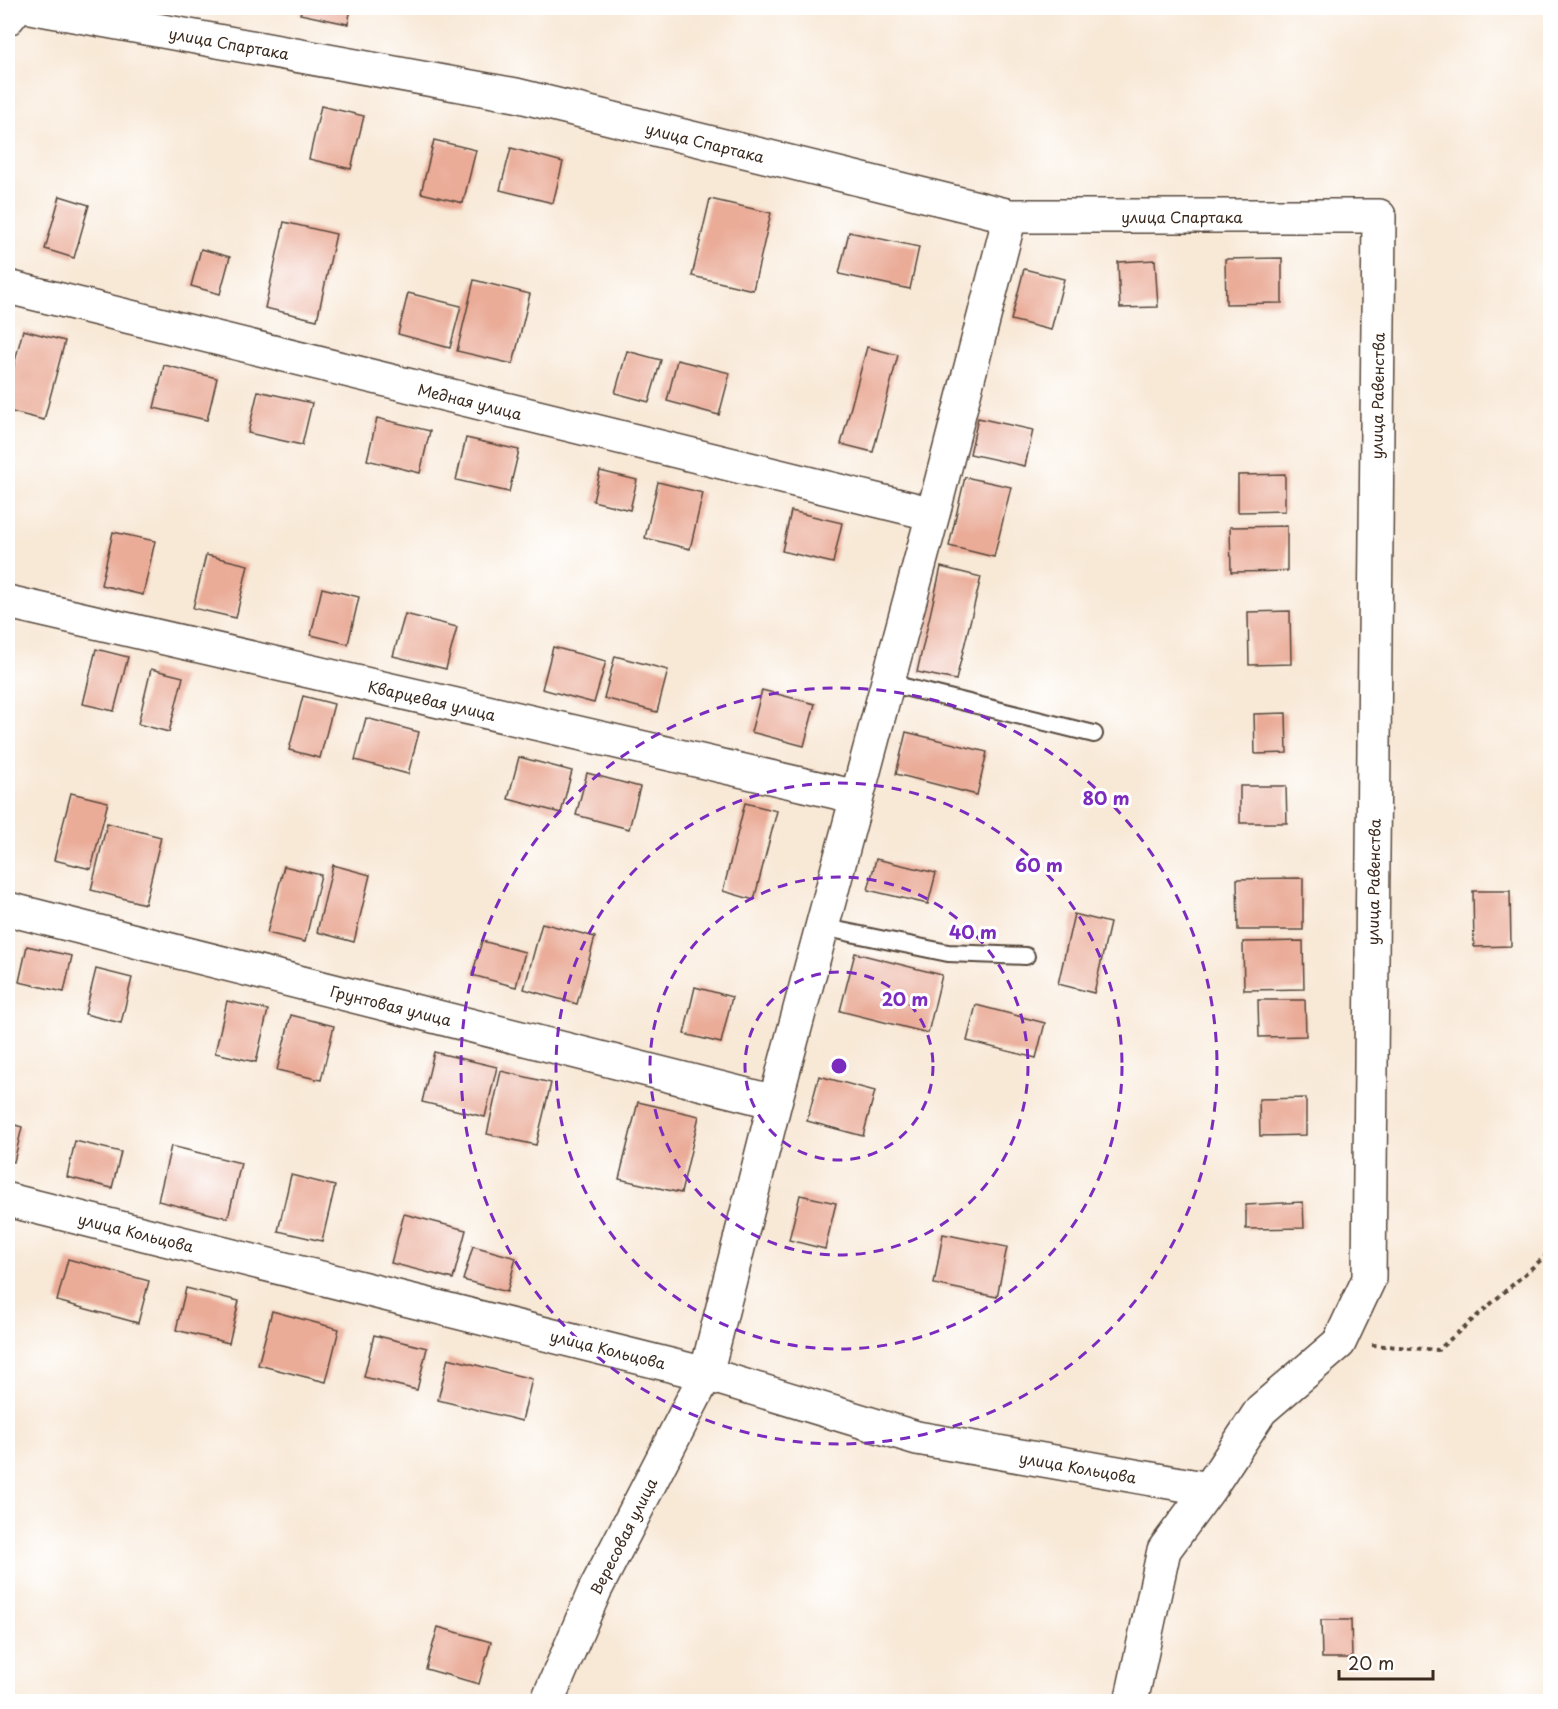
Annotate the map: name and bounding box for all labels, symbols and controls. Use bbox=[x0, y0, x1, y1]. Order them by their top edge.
street label: улица Спартака bbox=[167, 21, 291, 65]
street label: улица Спартака bbox=[643, 116, 767, 168]
street label: улица Спартака bbox=[1121, 205, 1243, 228]
street label: улица Равенства bbox=[1364, 332, 1390, 459]
street label: Медная улица bbox=[415, 377, 525, 425]
street label: Кварцевая улица bbox=[366, 674, 499, 726]
text: 80 m bbox=[1082, 784, 1130, 811]
street label: улица Равенства bbox=[1360, 818, 1386, 945]
text: 60 m bbox=[1015, 851, 1063, 878]
text: 40 m bbox=[949, 918, 997, 945]
street label: Грунтовая улица bbox=[328, 979, 455, 1031]
text: 20 m bbox=[882, 985, 928, 1012]
centre of rings bbox=[829, 1056, 849, 1076]
street label: улица Кольцова bbox=[76, 1207, 197, 1258]
street label: улица Кольцова bbox=[548, 1324, 669, 1375]
street label: улица Кольцова bbox=[1018, 1445, 1139, 1489]
street label: Вересовая улица bbox=[584, 1473, 663, 1598]
scale bar bbox=[1339, 1643, 1434, 1681]
text: 20 m bbox=[1348, 1649, 1394, 1676]

